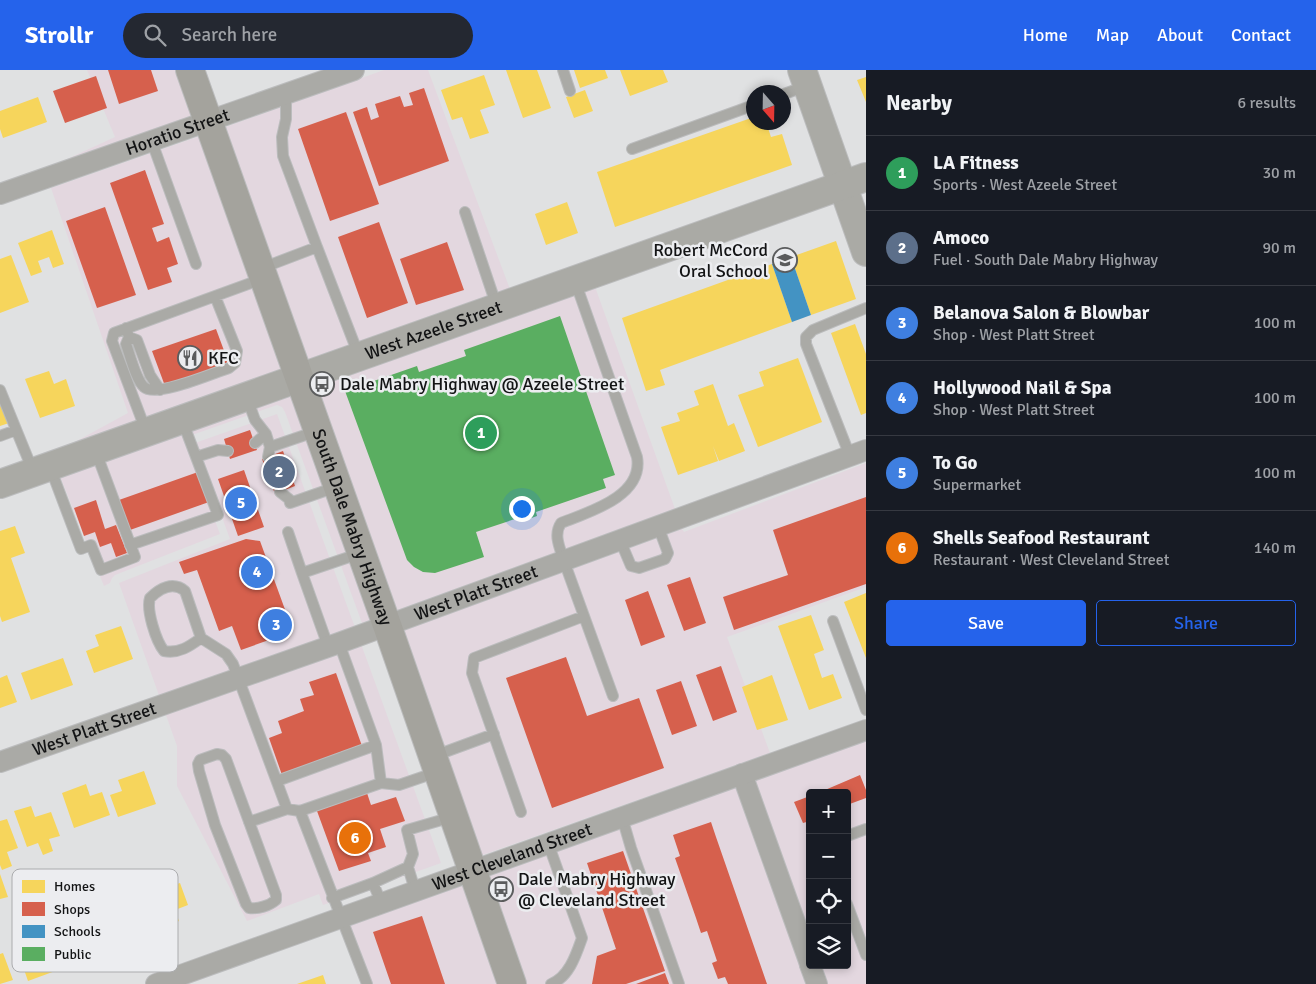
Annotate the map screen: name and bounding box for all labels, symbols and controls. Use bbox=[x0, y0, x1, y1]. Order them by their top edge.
search box bbox=[123, 13, 473, 58]
text: Strollr bbox=[25, 20, 93, 50]
icon: search bbox=[141, 21, 169, 49]
text: Search here bbox=[181, 23, 277, 47]
text: Home bbox=[1023, 24, 1068, 46]
text: Map bbox=[1096, 24, 1129, 46]
text: About bbox=[1157, 24, 1203, 46]
text: Contact bbox=[1231, 24, 1291, 46]
north arrow bbox=[746, 85, 791, 130]
text: Nearby bbox=[886, 90, 952, 116]
text: 6 results bbox=[1237, 93, 1296, 113]
street label: Horatio Street bbox=[123, 104, 232, 160]
text: LA Fitness bbox=[933, 151, 1019, 175]
text: 1 bbox=[898, 163, 906, 183]
text: 30 m bbox=[1262, 163, 1296, 183]
text: Sports · West Azeele Street bbox=[933, 175, 1117, 195]
text: Amoco bbox=[933, 226, 989, 250]
text: 2 bbox=[898, 238, 906, 258]
text: 90 m bbox=[1262, 238, 1296, 258]
place label: Robert McCord Oral School bbox=[653, 239, 768, 282]
school or university icon: Robert McCord Oral School bbox=[772, 247, 798, 273]
text: Fuel · South Dale Mabry Highway bbox=[933, 250, 1158, 270]
street label: West Azeele Street bbox=[362, 296, 505, 365]
text: Belanova Salon & Blowbar bbox=[933, 301, 1149, 325]
text: 3 bbox=[898, 313, 906, 333]
text: 100 m bbox=[1254, 313, 1296, 333]
text: Shop · West Platt Street bbox=[933, 325, 1095, 345]
restaurant icon: KFC bbox=[177, 345, 203, 371]
place label: KFC bbox=[208, 347, 239, 369]
bus stop icon: Dale Mabry Highway @ Azeele Street bbox=[309, 371, 335, 397]
place label: Dale Mabry Highway @ Azeele Street bbox=[340, 373, 624, 395]
text: Hollywood Nail & Spa bbox=[933, 376, 1111, 400]
text: 4 bbox=[898, 388, 906, 408]
text: 100 m bbox=[1254, 388, 1296, 408]
text: Shop · West Platt Street bbox=[933, 400, 1095, 420]
pin: 1 bbox=[465, 414, 497, 452]
street label: South Dale Mabry Highway bbox=[307, 426, 397, 629]
text: To Go bbox=[933, 451, 978, 475]
pin: 2 bbox=[263, 453, 295, 491]
text: 5 bbox=[898, 463, 906, 483]
text: 100 m bbox=[1254, 463, 1296, 483]
text: Supermarket bbox=[933, 475, 1021, 495]
pin: 5 bbox=[225, 484, 257, 522]
your location bbox=[509, 496, 535, 522]
text: Shells Seafood Restaurant bbox=[933, 526, 1150, 550]
text: 6 bbox=[898, 538, 906, 558]
text: 140 m bbox=[1254, 538, 1296, 558]
text: Restaurant · West Cleveland Street bbox=[933, 550, 1169, 570]
pin: 4 bbox=[241, 553, 273, 591]
street label: West Platt Street bbox=[411, 560, 541, 626]
button: Save bbox=[886, 600, 1086, 646]
button: Share bbox=[1096, 600, 1296, 646]
pin: 3 bbox=[260, 606, 292, 644]
street label: West Platt Street bbox=[29, 697, 159, 761]
map controls bbox=[806, 789, 851, 969]
button: + bbox=[806, 789, 851, 834]
street label: West Cleveland Street bbox=[429, 818, 595, 895]
pin: 6 bbox=[339, 819, 371, 857]
button: − bbox=[806, 834, 851, 879]
place label: Dale Mabry Highway @ Cleveland Street bbox=[518, 868, 676, 911]
legend bbox=[12, 869, 178, 972]
bus stop icon: Dale Mabry Highway @ Cleveland Street bbox=[488, 876, 514, 902]
text: Homes bbox=[54, 878, 95, 895]
button: locate bbox=[806, 879, 851, 924]
text: Shops bbox=[54, 901, 90, 918]
text: Schools bbox=[54, 923, 101, 940]
button: layers bbox=[806, 924, 851, 969]
text: Public bbox=[54, 946, 92, 963]

